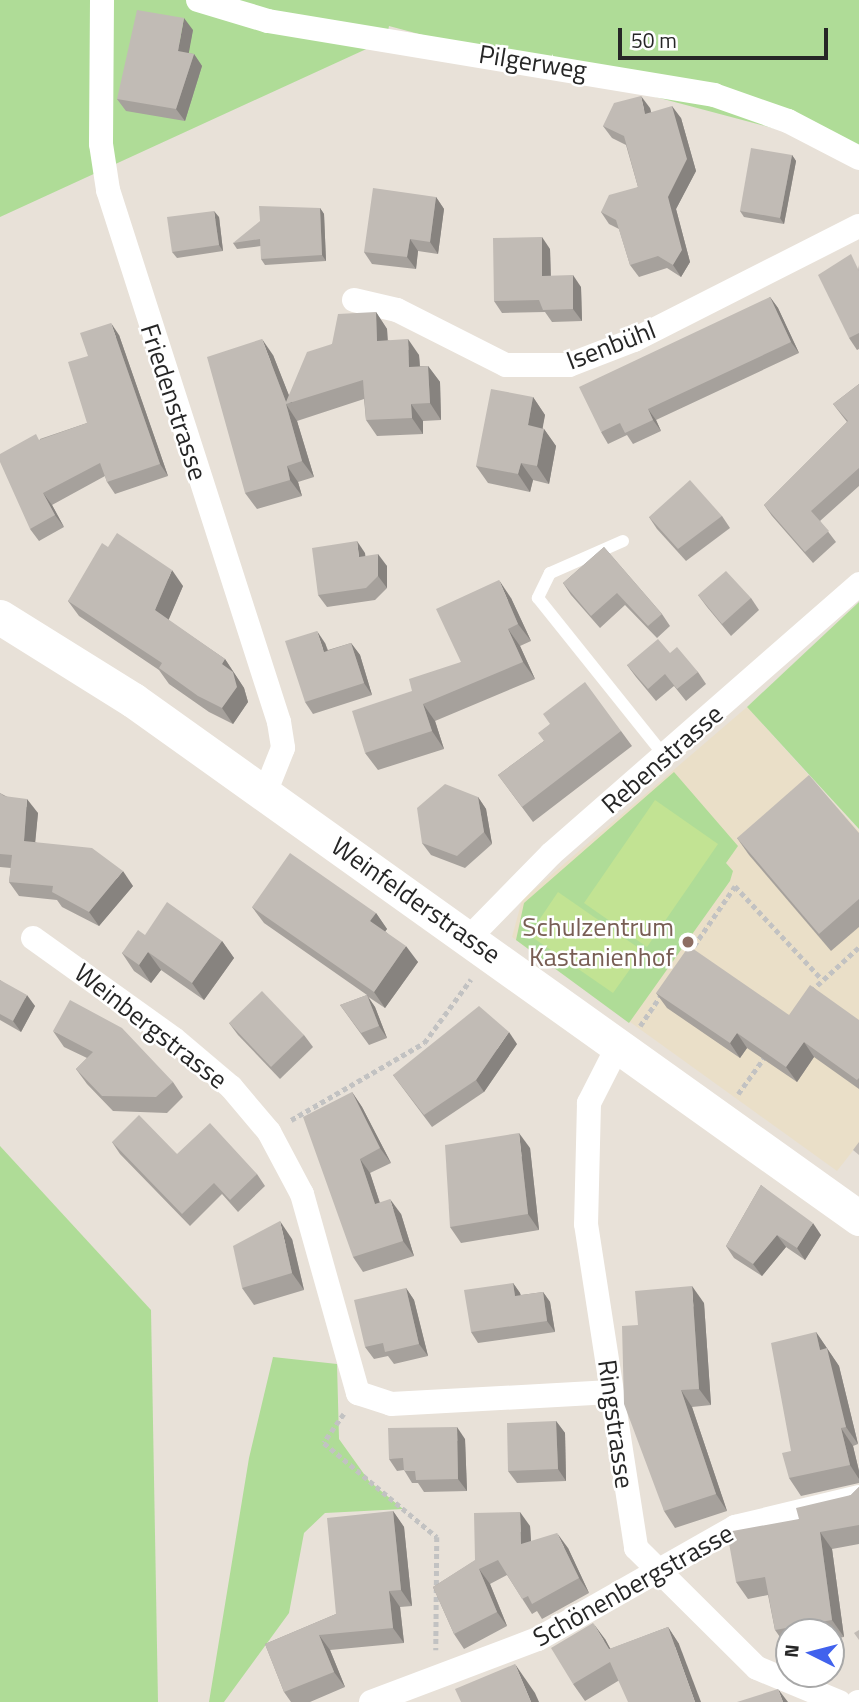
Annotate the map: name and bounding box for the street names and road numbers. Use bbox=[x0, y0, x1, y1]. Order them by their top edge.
street label: Pilgerweg bbox=[477, 38, 589, 86]
street label: Isenbühl bbox=[562, 314, 660, 376]
street label: Friedenstrasse bbox=[134, 320, 214, 484]
street label: Rebenstrasse bbox=[595, 698, 729, 820]
street label: Weinfelderstrasse bbox=[325, 830, 507, 970]
street label: Weinbergstrasse bbox=[69, 957, 233, 1095]
street label: Ringstrasse bbox=[592, 1358, 640, 1490]
street label: Schönenbergstrasse bbox=[528, 1517, 738, 1653]

